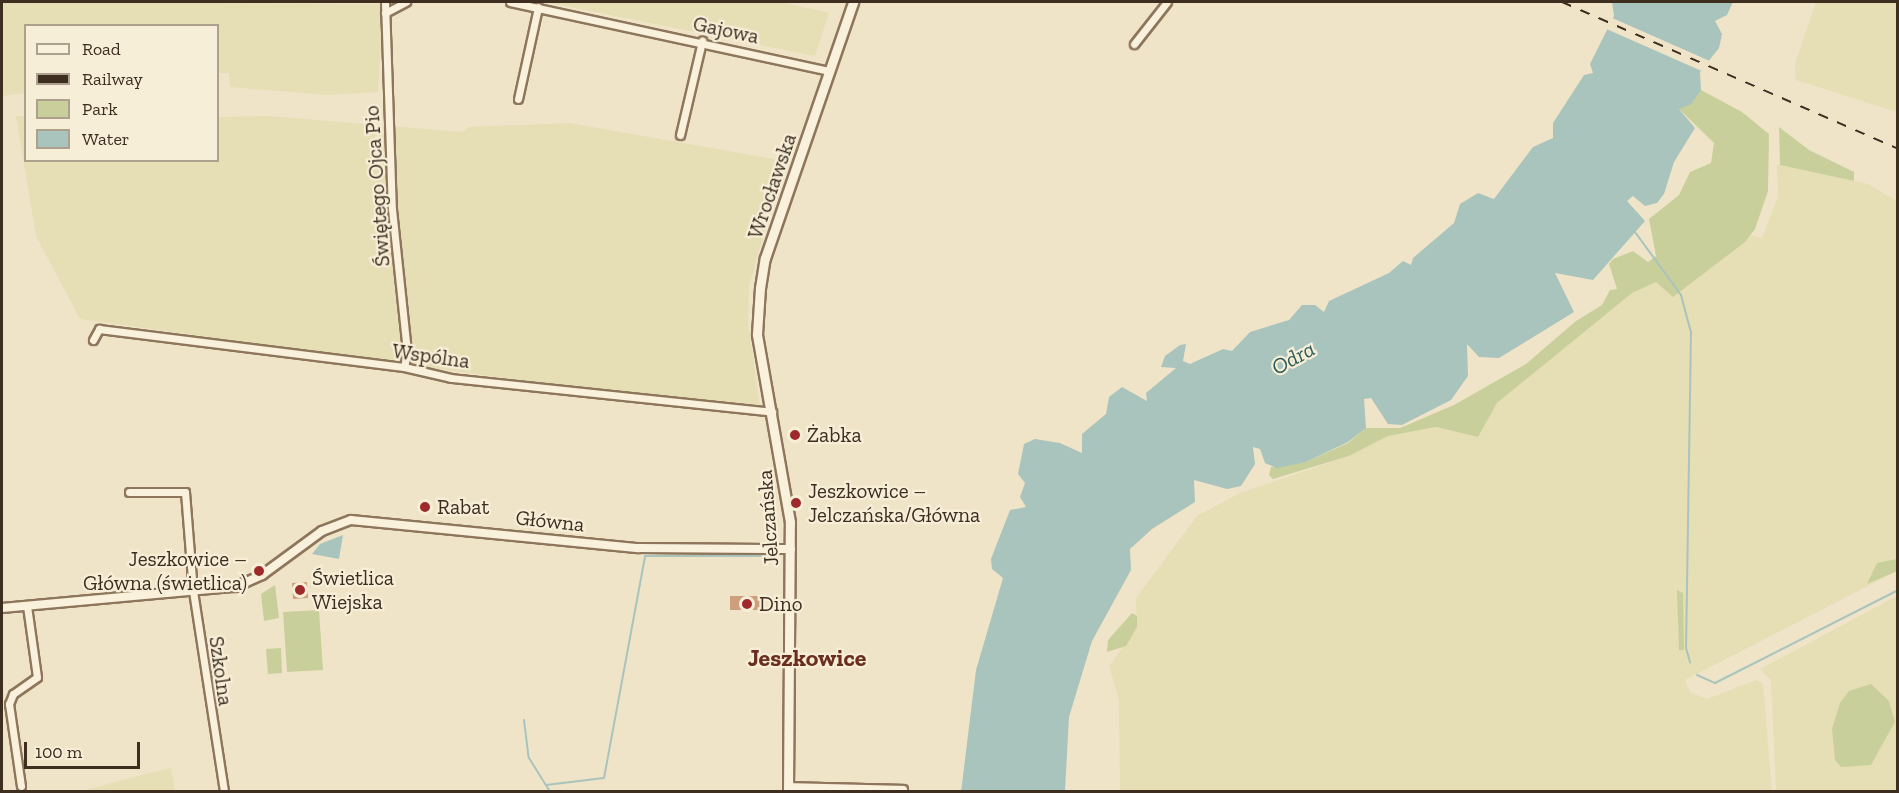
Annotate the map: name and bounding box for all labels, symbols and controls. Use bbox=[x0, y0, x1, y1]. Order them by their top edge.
street label: Gajowa bbox=[691, 11, 761, 49]
legend bbox=[24, 24, 219, 162]
text: Road bbox=[82, 38, 121, 60]
text: Railway bbox=[82, 68, 143, 90]
text: Park bbox=[82, 98, 118, 120]
street label: Świętego Ojca Pio bbox=[359, 105, 395, 267]
text: Water bbox=[82, 128, 129, 150]
street label: Wrocławska bbox=[742, 130, 802, 242]
water label: Odra bbox=[1267, 335, 1319, 381]
street label: Wspólna bbox=[391, 338, 471, 374]
place label: Żabka bbox=[807, 422, 862, 448]
marker: Żabka bbox=[788, 428, 802, 442]
street label: Jelczańska bbox=[752, 469, 784, 567]
place label: Jeszkowice – Jelczańska/Główna bbox=[808, 478, 980, 528]
place label: Rabat bbox=[437, 494, 489, 520]
marker: Jeszkowice – Jelczańska/Główna bbox=[789, 496, 803, 510]
marker: Rabat bbox=[418, 500, 432, 514]
street label: Główna bbox=[514, 505, 586, 537]
place label: Jeszkowice – Główna (świetlica) bbox=[83, 546, 247, 596]
marker: Jeszkowice – Główna (świetlica) bbox=[252, 564, 266, 578]
place label: Świetlica Wiejska bbox=[312, 565, 394, 615]
marker: Świetlica Wiejska bbox=[293, 583, 307, 597]
place label: Dino bbox=[759, 591, 802, 617]
marker: Dino bbox=[740, 597, 754, 611]
street label: Szkolna bbox=[204, 635, 238, 707]
district label: Jeszkowice bbox=[748, 644, 866, 672]
scale bar bbox=[27, 730, 142, 768]
text: 100 m bbox=[35, 741, 82, 763]

